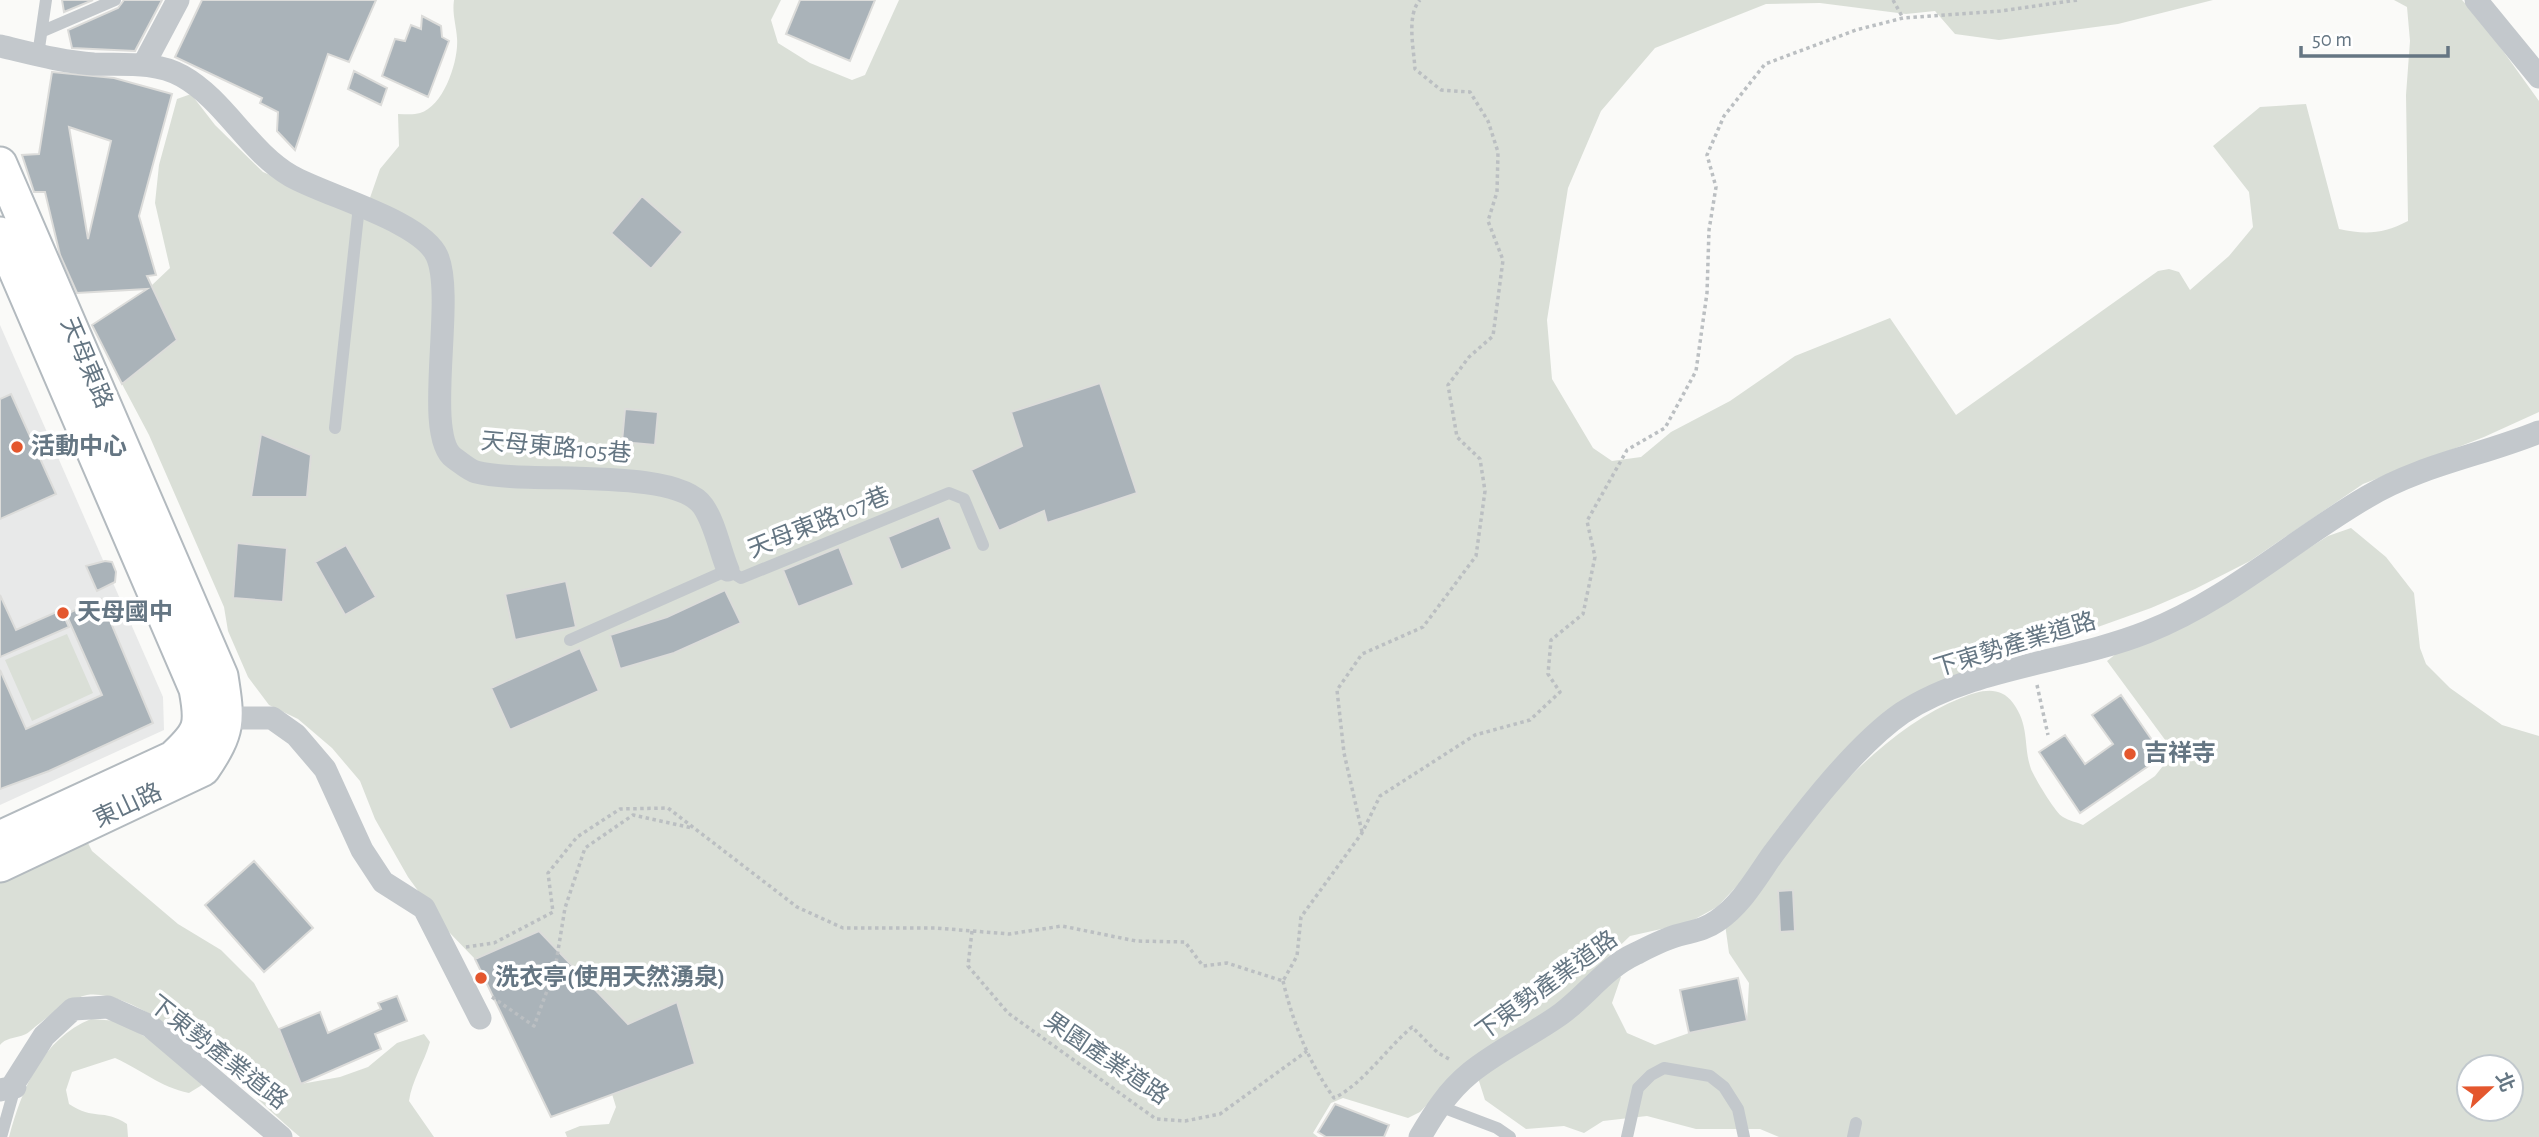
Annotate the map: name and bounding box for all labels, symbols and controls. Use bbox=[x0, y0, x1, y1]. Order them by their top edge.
scale bar bbox=[2301, 14, 2448, 58]
text: 50 m bbox=[2312, 29, 2352, 50]
street label: 天母東路 bbox=[56, 313, 118, 412]
street label: 天母東路105巷 bbox=[480, 427, 632, 467]
place label: 活動中心 bbox=[31, 433, 127, 459]
marker: 活動中心 bbox=[9, 439, 25, 455]
street label: 天母東路107巷 bbox=[744, 482, 893, 562]
place label: 天母國中 bbox=[77, 599, 173, 625]
marker: 天母國中 bbox=[55, 605, 71, 621]
street label: 下東勢產業道路 bbox=[1931, 607, 2099, 681]
place label: 吉祥寺 bbox=[2144, 740, 2216, 766]
marker: 吉祥寺 bbox=[2122, 746, 2138, 762]
street label: 東山路 bbox=[89, 778, 166, 832]
street label: 下東勢產業道路 bbox=[1471, 925, 1622, 1045]
place label: 洗衣亭(使用天然湧泉) bbox=[495, 964, 725, 990]
marker: 洗衣亭(使用天然湧泉) bbox=[473, 970, 489, 986]
street label: 下東勢產業道路 bbox=[144, 990, 293, 1114]
street label: 果園產業道路 bbox=[1040, 1007, 1174, 1109]
north arrow bbox=[2455, 1053, 2525, 1123]
text: 北 bbox=[2492, 1069, 2518, 1095]

